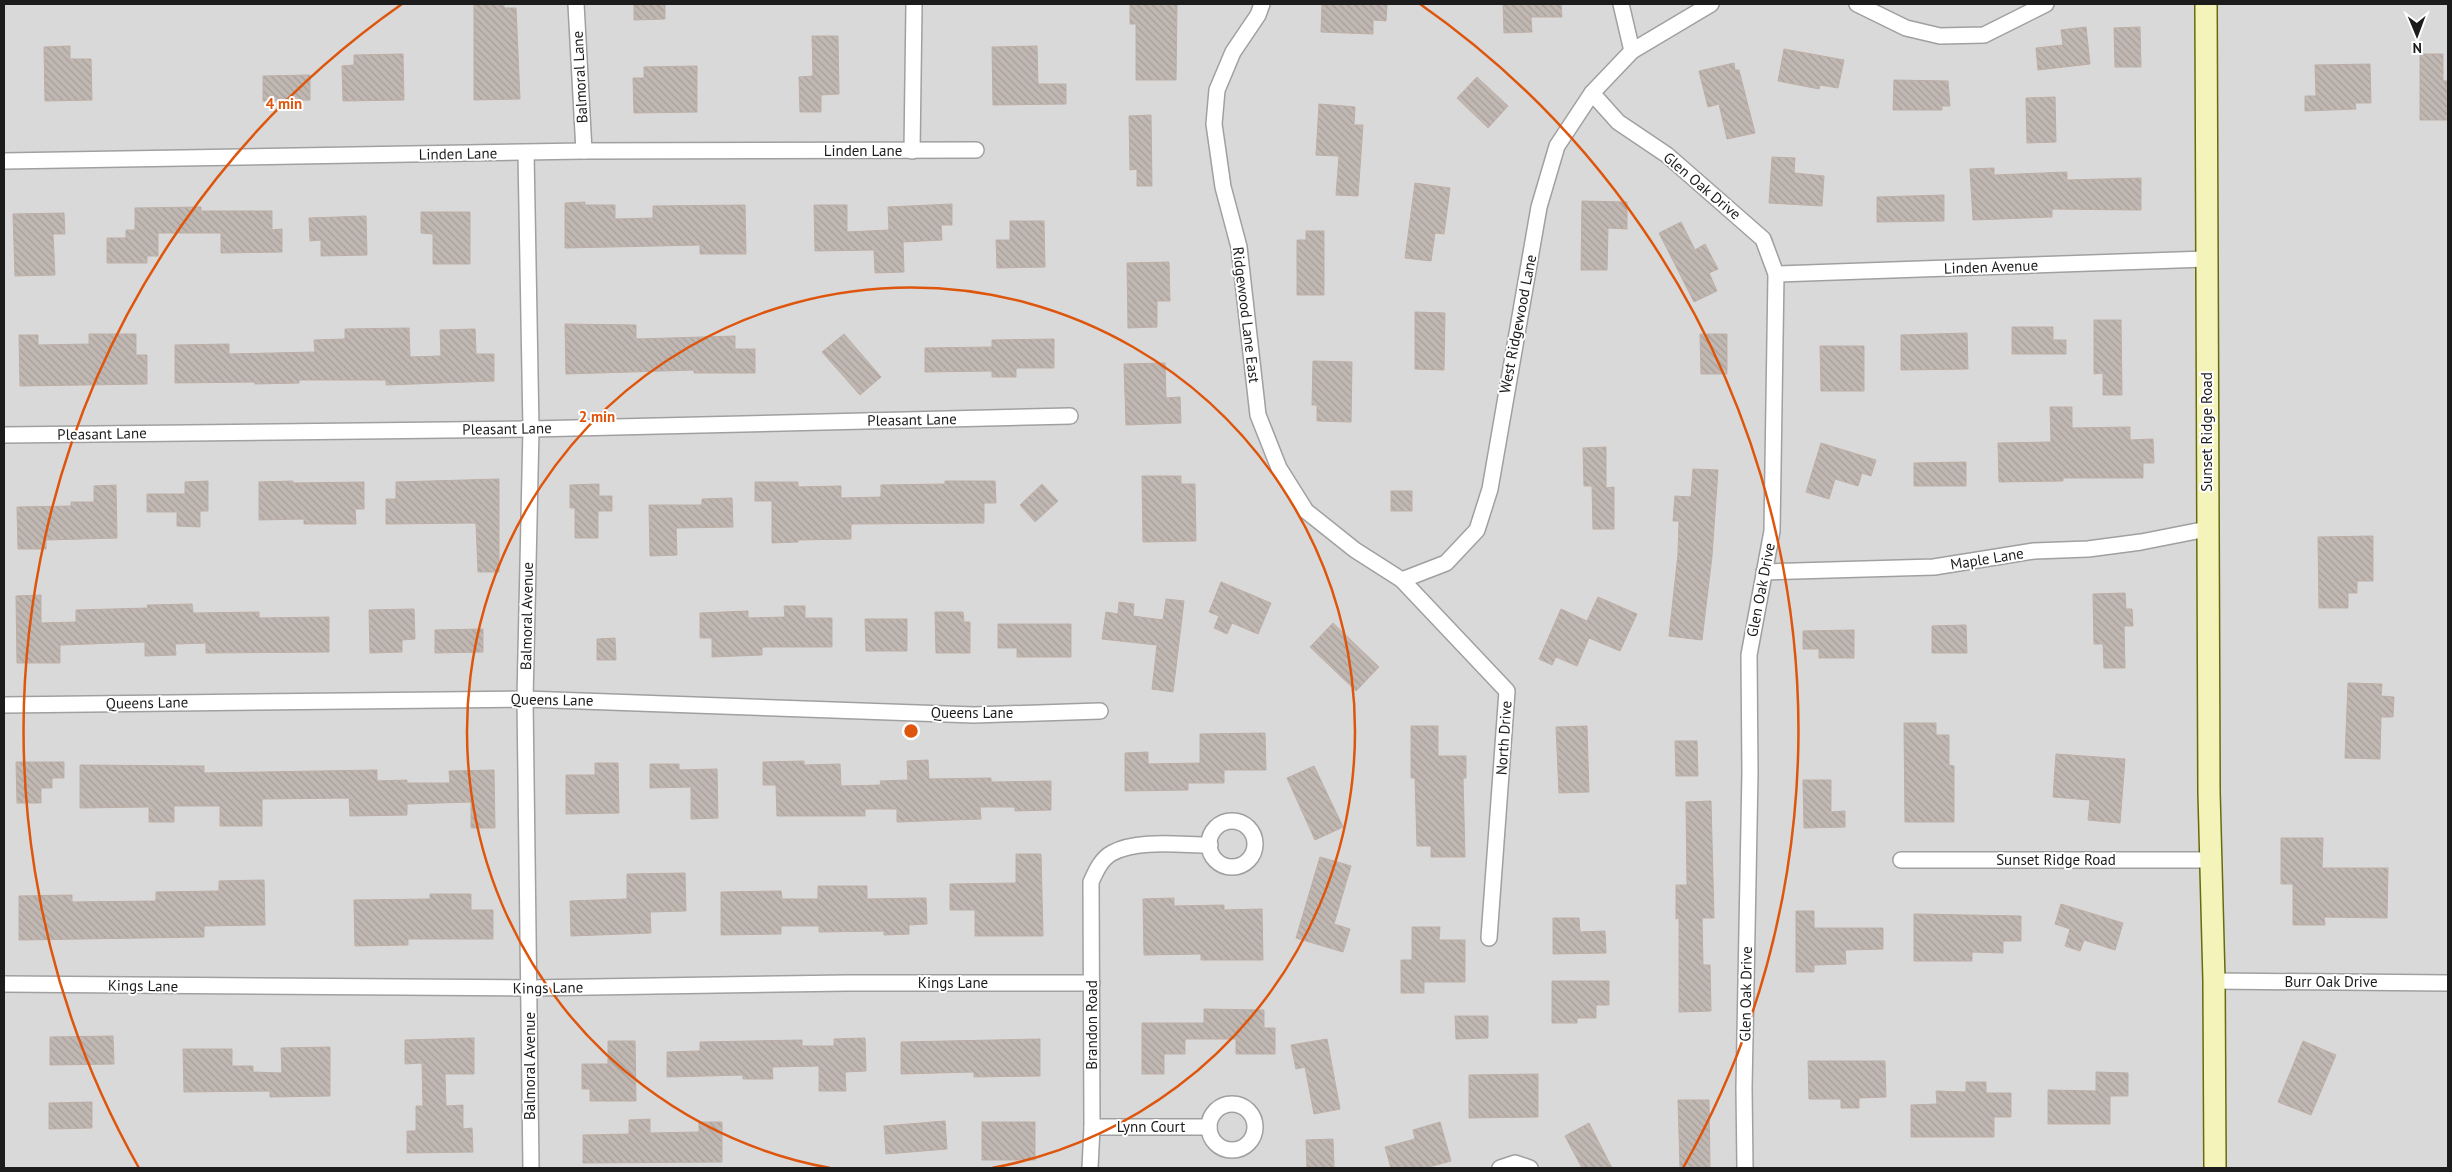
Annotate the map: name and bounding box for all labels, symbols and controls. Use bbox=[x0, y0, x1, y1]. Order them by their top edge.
north arrow bbox=[2392, 10, 2442, 60]
street label: Balmoral Lane bbox=[568, 30, 591, 124]
text: N bbox=[2412, 39, 2422, 57]
text: 4 min bbox=[266, 94, 302, 113]
street label: Linden Lane bbox=[824, 141, 902, 160]
street label: Linden Lane bbox=[419, 143, 497, 164]
street label: Glen Oak Drive bbox=[1660, 148, 1745, 224]
street label: Ridgewood Lane East bbox=[1229, 246, 1264, 384]
street label: West Ridgewood Lane bbox=[1495, 253, 1540, 395]
street label: Linden Avenue bbox=[1944, 255, 2038, 278]
street label: Sunset Ridge Road bbox=[2197, 372, 2216, 492]
text: 2 min bbox=[579, 407, 615, 426]
street label: Pleasant Lane bbox=[867, 409, 957, 430]
street label: Pleasant Lane bbox=[462, 418, 552, 439]
street label: Pleasant Lane bbox=[57, 423, 147, 444]
street label: Glen Oak Drive bbox=[1742, 541, 1779, 639]
street label: Maple Lane bbox=[1949, 543, 2025, 574]
street label: Balmoral Avenue bbox=[516, 562, 537, 670]
street label: Queens Lane bbox=[511, 689, 594, 710]
street label: Queens Lane bbox=[105, 692, 188, 713]
street label: North Drive bbox=[1491, 700, 1516, 776]
street label: Queens Lane bbox=[931, 703, 1013, 722]
centre of rings bbox=[902, 722, 920, 740]
street label: Sunset Ridge Road bbox=[1996, 850, 2116, 869]
street label: Glen Oak Drive bbox=[1735, 946, 1756, 1042]
street label: Burr Oak Drive bbox=[2284, 972, 2378, 991]
street label: Kings Lane bbox=[918, 973, 988, 992]
street label: Kings Lane bbox=[108, 975, 178, 996]
street label: Kings Lane bbox=[513, 977, 583, 998]
street label: Brandon Road bbox=[1082, 980, 1101, 1070]
street label: Balmoral Avenue bbox=[520, 1012, 539, 1120]
street label: Lynn Court bbox=[1117, 1117, 1185, 1136]

